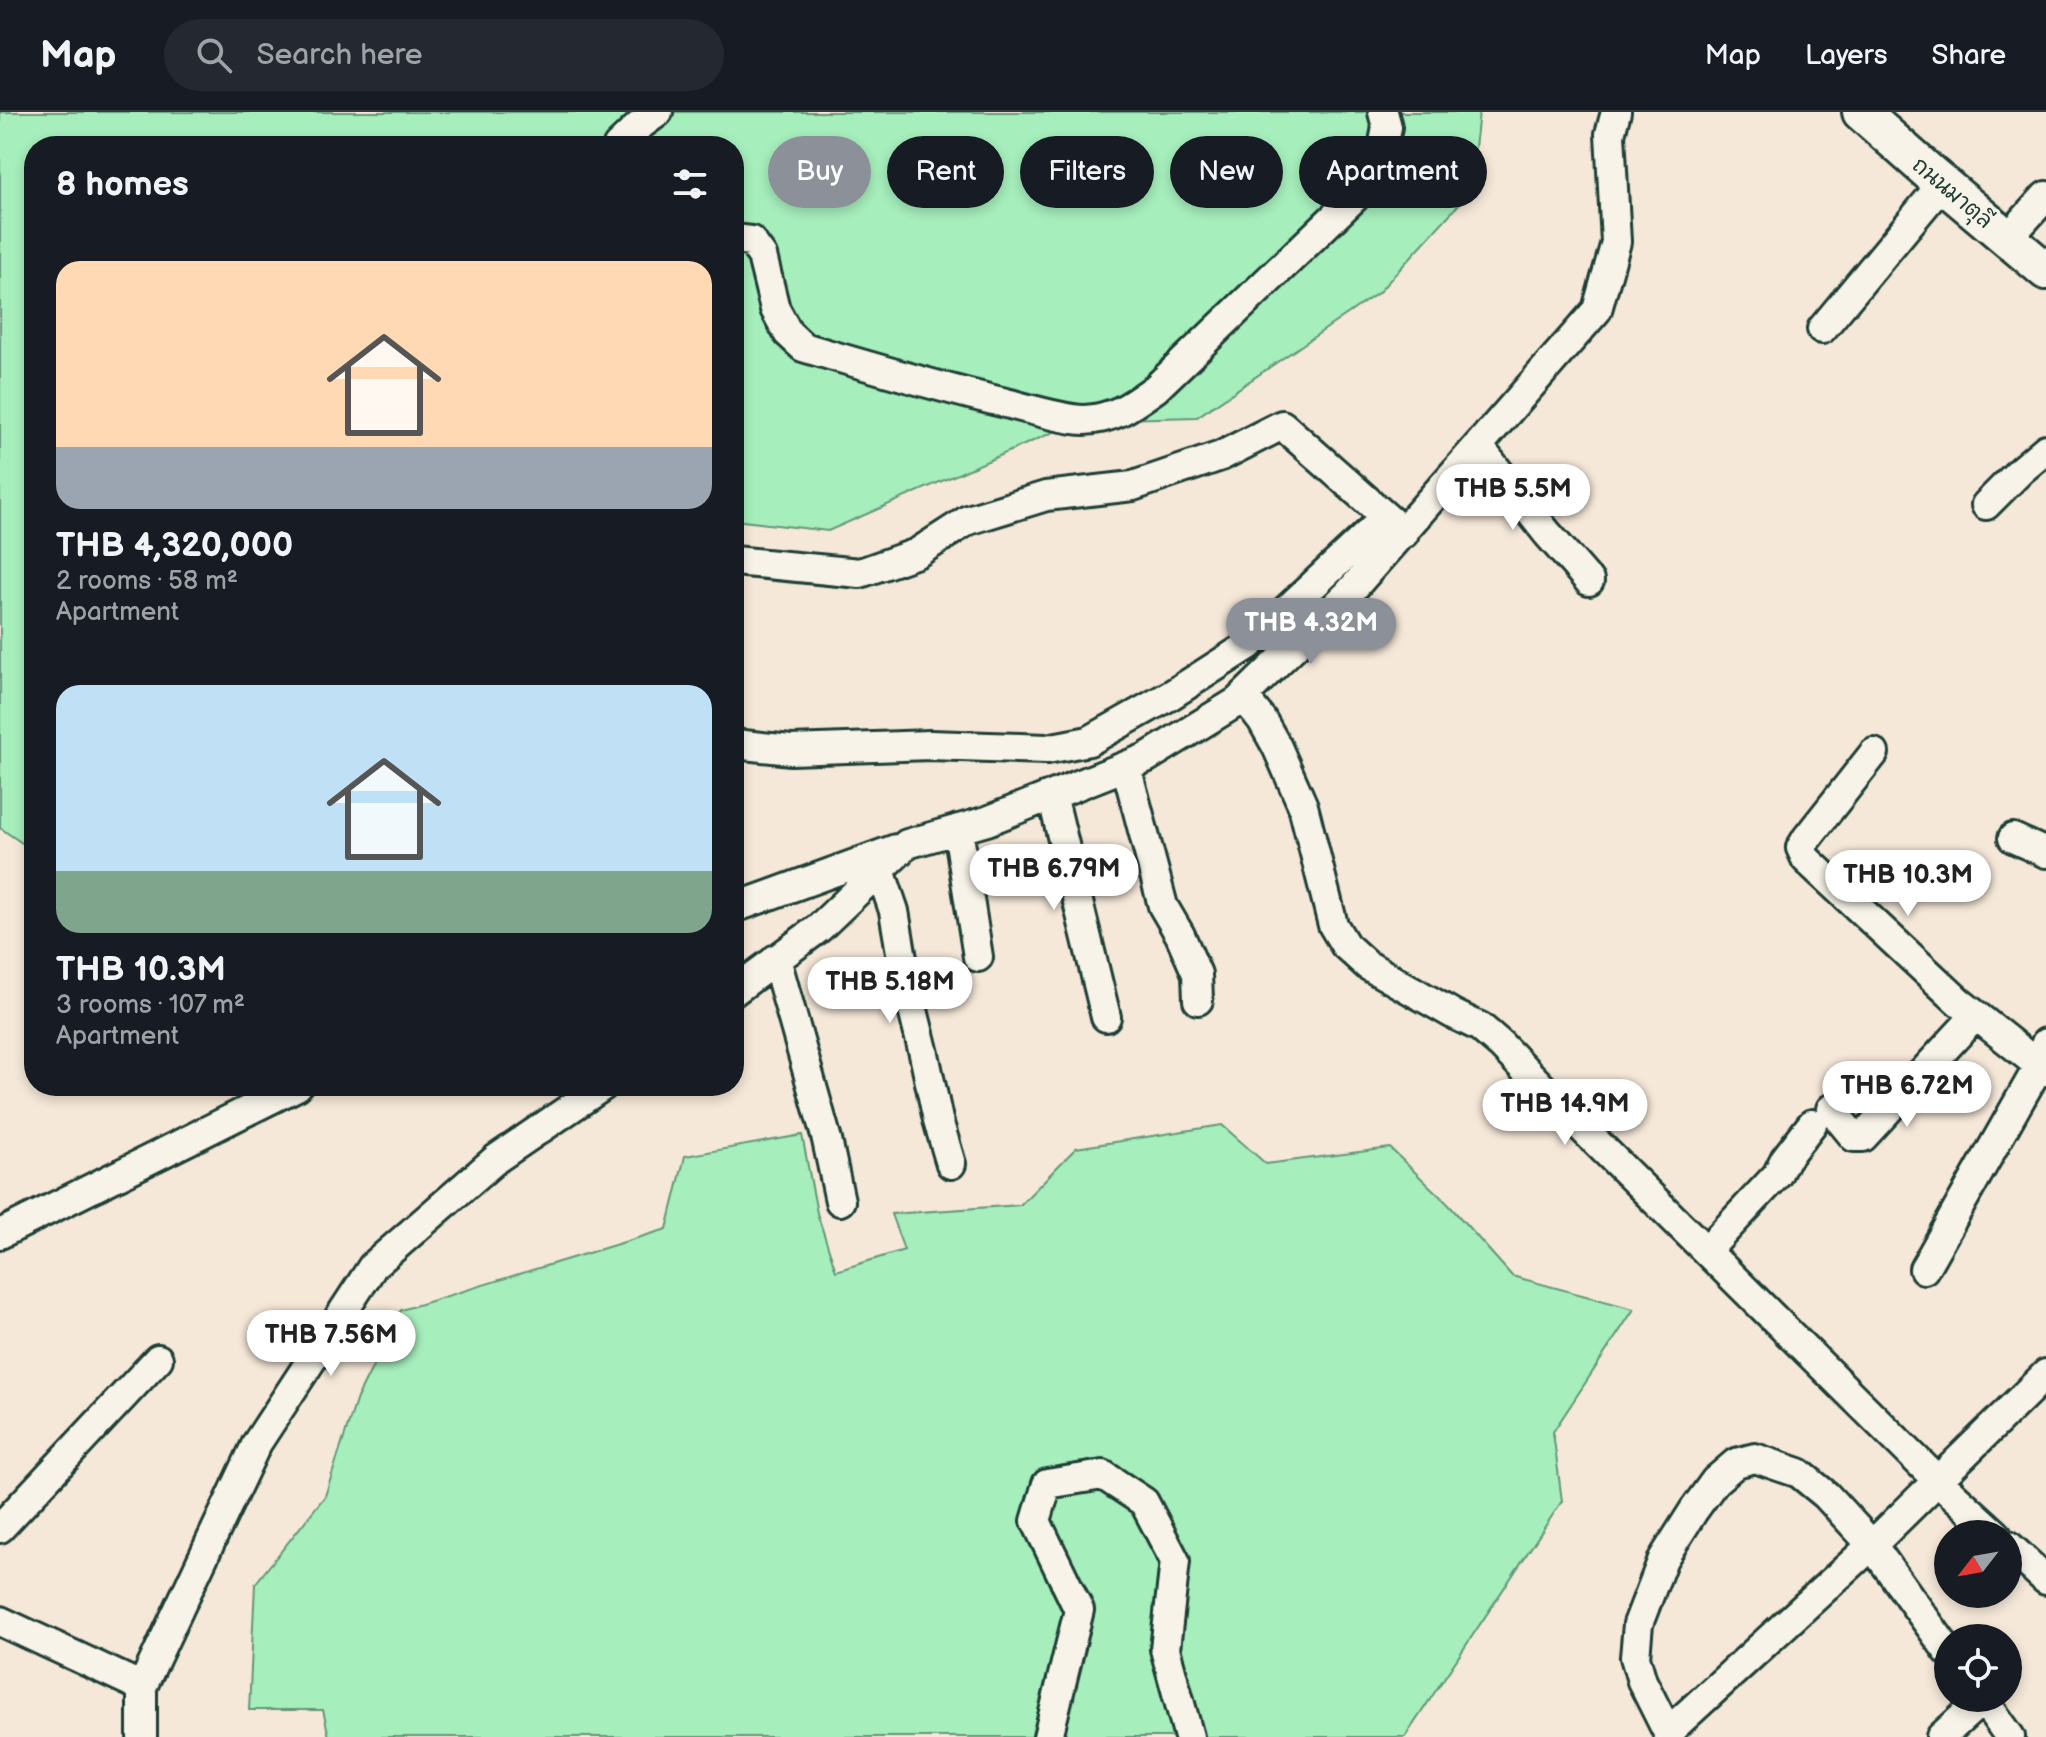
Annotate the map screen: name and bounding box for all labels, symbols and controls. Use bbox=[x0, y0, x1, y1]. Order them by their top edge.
search box bbox=[164, 19, 724, 91]
text: Map bbox=[40, 33, 116, 78]
icon: search bbox=[192, 33, 236, 77]
text: Search here bbox=[256, 37, 423, 73]
text: Map bbox=[1705, 39, 1761, 72]
text: Layers bbox=[1805, 39, 1888, 72]
text: Share bbox=[1932, 39, 2006, 72]
chip: Buy bbox=[768, 136, 871, 208]
chip: Rent bbox=[887, 136, 1004, 208]
chip: Filters bbox=[1020, 136, 1154, 208]
chip: New bbox=[1170, 136, 1283, 208]
chip: Apartment bbox=[1299, 136, 1487, 208]
street label: ถนนมาตุลี bbox=[1905, 151, 1998, 236]
icon: filters bbox=[668, 162, 712, 206]
text: 8 homes bbox=[56, 164, 189, 205]
icon: home bbox=[312, 313, 456, 457]
pin: THB 5.5M bbox=[1430, 464, 1596, 532]
text: THB 5.5M bbox=[1454, 474, 1572, 505]
text: THB 4,320,000 bbox=[56, 525, 293, 566]
text: 2 rooms · 58 m² bbox=[56, 566, 238, 597]
text: Apartment bbox=[56, 597, 179, 628]
pin: THB 4.32M bbox=[1219, 598, 1403, 666]
text: THB 4.32M bbox=[1244, 608, 1378, 639]
icon: home bbox=[312, 737, 456, 881]
pin: THB 6.79M bbox=[962, 844, 1146, 912]
pin: THB 10.3M bbox=[1816, 850, 2000, 918]
text: THB 6.79M bbox=[988, 854, 1120, 885]
text: THB 10.3M bbox=[1843, 860, 1973, 891]
text: THB 10.3M bbox=[56, 949, 226, 990]
pin: THB 5.18M bbox=[798, 957, 982, 1025]
text: THB 5.18M bbox=[825, 967, 955, 998]
text: 3 rooms · 107 m² bbox=[56, 990, 245, 1021]
text: Apartment bbox=[56, 1021, 179, 1052]
pin: THB 6.72M bbox=[1815, 1061, 1999, 1129]
text: THB 6.72M bbox=[1840, 1071, 1974, 1102]
pin: THB 14.9M bbox=[1473, 1079, 1657, 1147]
text: THB 14.9M bbox=[1500, 1089, 1630, 1120]
pin: THB 7.56M bbox=[239, 1310, 423, 1378]
text: THB 7.56M bbox=[265, 1320, 397, 1351]
north arrow bbox=[1934, 1520, 2022, 1608]
map controls bbox=[1934, 1520, 2022, 1712]
button: locate bbox=[1934, 1624, 2022, 1712]

